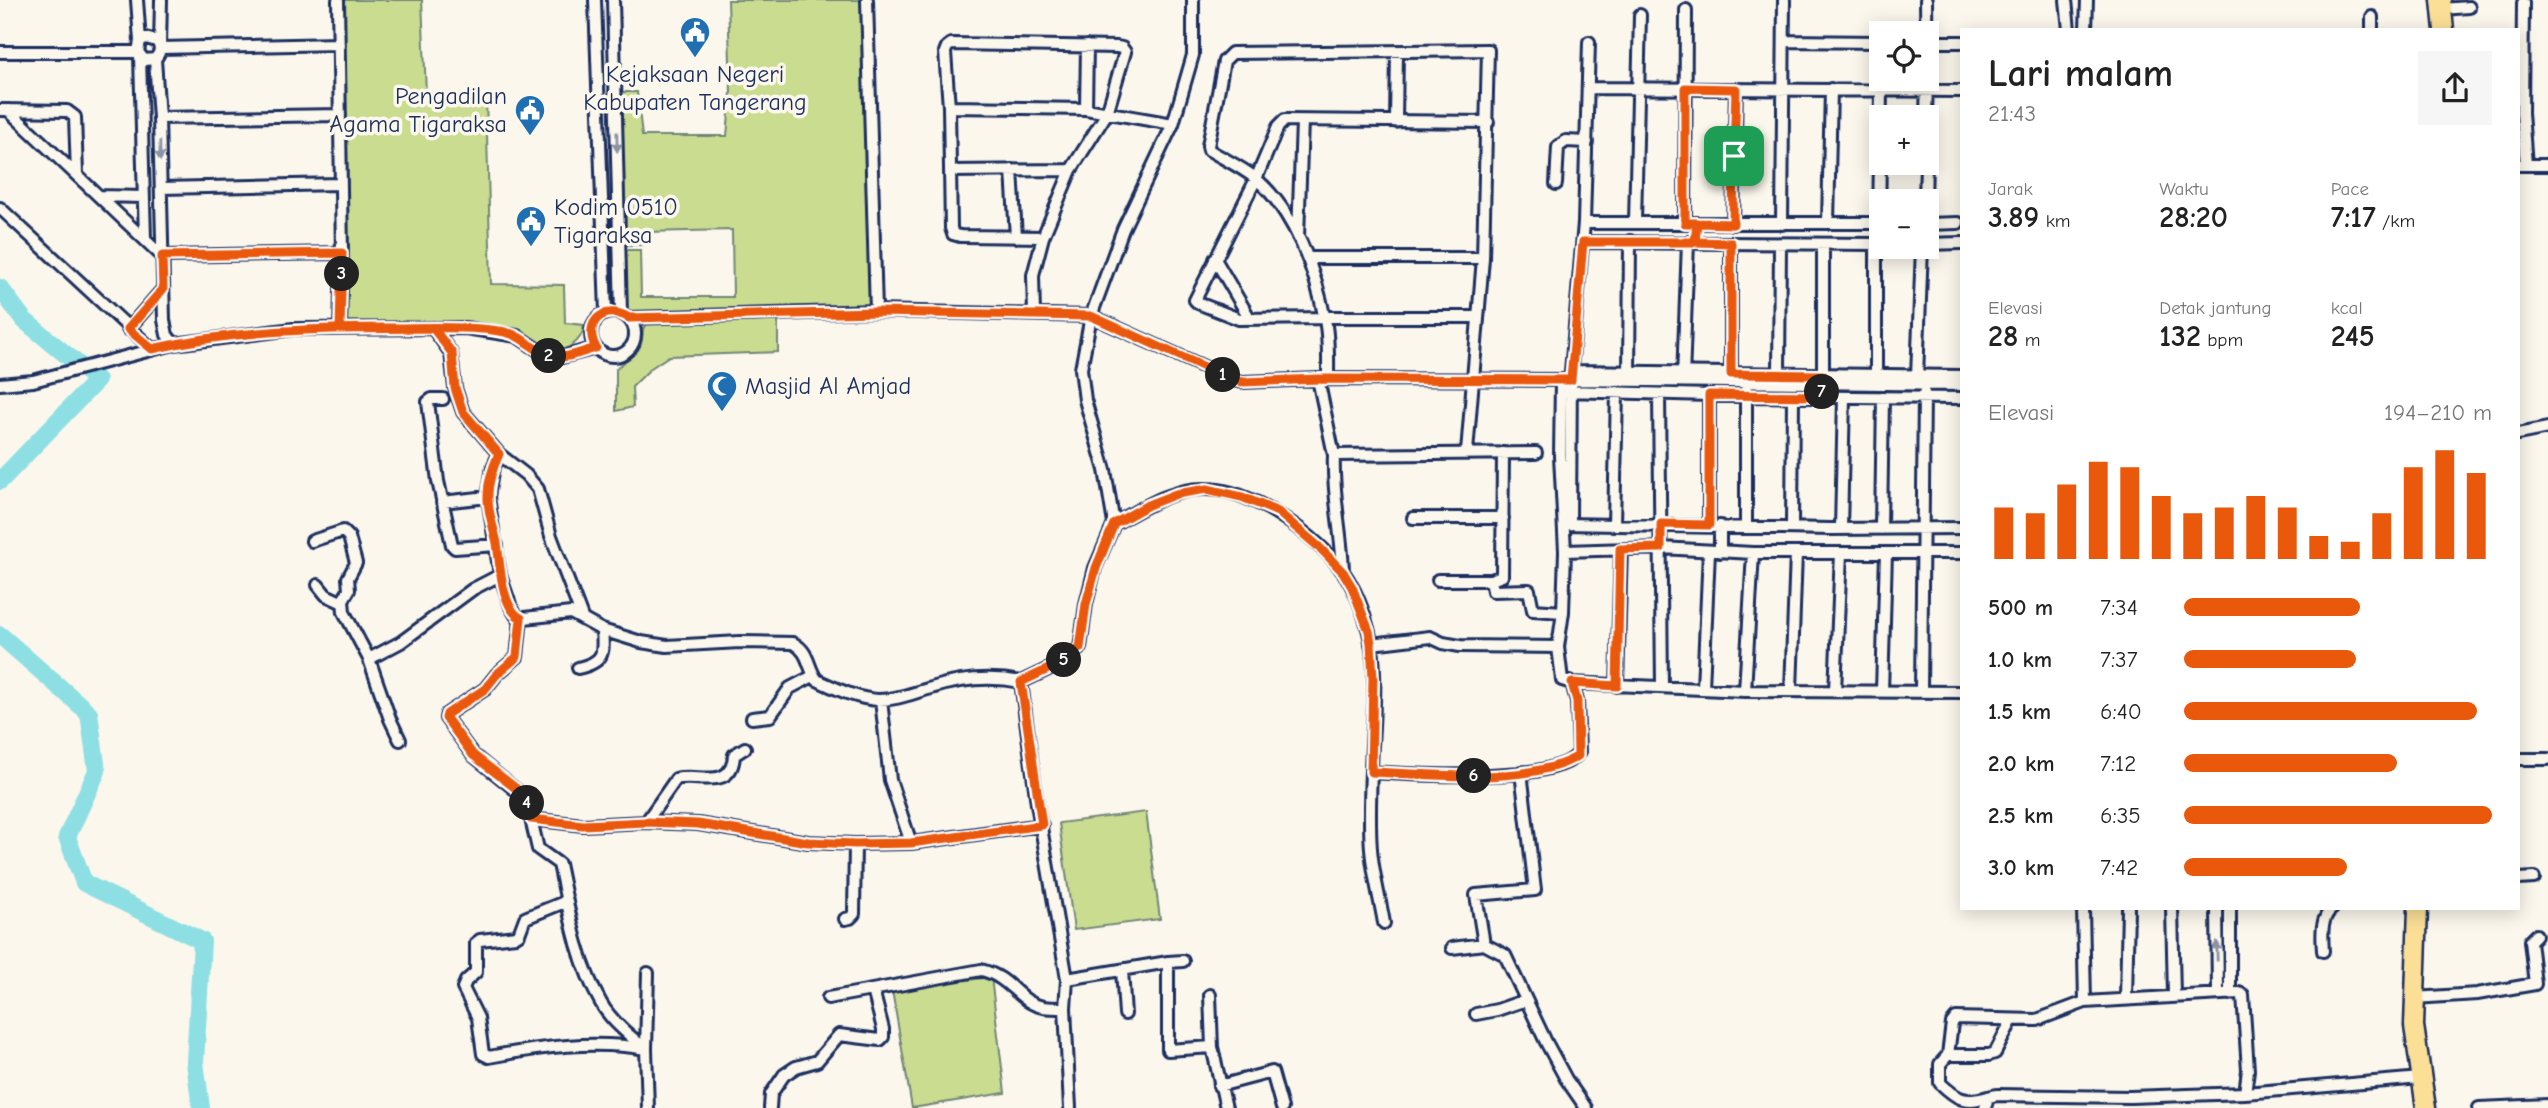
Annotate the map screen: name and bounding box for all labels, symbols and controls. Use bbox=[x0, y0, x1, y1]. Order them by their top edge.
public building icon: Kejaksaan Negeri Kabupaten Tangerang bbox=[678, 15, 712, 59]
map controls bbox=[1869, 21, 1939, 259]
button: locate bbox=[1869, 21, 1939, 91]
button: share bbox=[2418, 51, 2492, 125]
text: Lari malam bbox=[1988, 52, 2173, 96]
place label: Kejaksaan Negeri Kabupaten Tangerang bbox=[583, 60, 807, 116]
place label: Pengadilan Agama Tigaraksa bbox=[329, 82, 507, 138]
public building icon: Pengadilan Agama Tigaraksa bbox=[513, 93, 547, 137]
text: 21:43 bbox=[1988, 100, 2036, 127]
button: + bbox=[1869, 105, 1939, 175]
pin bbox=[1704, 126, 1764, 186]
one-way arrow bbox=[611, 131, 623, 153]
icon: arrive bbox=[1715, 137, 1753, 175]
one-way arrow bbox=[154, 140, 166, 162]
text: Jarak bbox=[1988, 178, 2033, 200]
text: Waktu bbox=[2159, 178, 2209, 200]
text: Pace bbox=[2331, 178, 2369, 200]
button: − bbox=[1869, 189, 1939, 259]
place label: Kodim 0510 Tigaraksa bbox=[554, 193, 678, 249]
text: 3.89 bbox=[1988, 200, 2039, 235]
text: 28:20 bbox=[2159, 200, 2228, 235]
text: 7:17 bbox=[2331, 200, 2376, 235]
public building icon: Kodim 0510 Tigaraksa bbox=[514, 204, 548, 248]
text: km bbox=[2039, 210, 2071, 232]
text: /km bbox=[2376, 210, 2415, 232]
pin: 3 bbox=[324, 256, 360, 292]
text: 3 bbox=[337, 262, 346, 284]
text: Elevasi bbox=[1988, 297, 2043, 319]
text: Detak jantung bbox=[2159, 297, 2272, 319]
text: kcal bbox=[2331, 297, 2363, 319]
text: 28 bbox=[1988, 319, 2018, 354]
text: 132 bbox=[2159, 319, 2201, 354]
text: 245 bbox=[2331, 319, 2375, 354]
text: m bbox=[2018, 329, 2040, 351]
text: bpm bbox=[2201, 329, 2243, 351]
pin: 2 bbox=[532, 338, 566, 374]
text: 2 bbox=[544, 344, 553, 366]
pin: 1 bbox=[1206, 358, 1240, 392]
text: 1 bbox=[1219, 363, 1226, 385]
mosque icon: Masjid Al Amjad bbox=[705, 369, 739, 413]
place label: Masjid Al Amjad bbox=[745, 372, 911, 400]
pin: 7 bbox=[1804, 374, 1840, 410]
text: 7 bbox=[1817, 380, 1826, 402]
text: Elevasi bbox=[1988, 399, 2054, 426]
text: 194–210 m bbox=[2384, 399, 2492, 426]
text: 500 m bbox=[1988, 594, 2053, 621]
text: 7:34 bbox=[2100, 594, 2138, 621]
pin: 5 bbox=[1046, 642, 1082, 678]
text: 1.0 km bbox=[1988, 646, 2052, 673]
text: 7:37 bbox=[2100, 646, 2138, 673]
text: 5 bbox=[1058, 648, 1069, 670]
text: 1.5 km bbox=[1988, 698, 2051, 725]
text: 6:40 bbox=[2100, 698, 2142, 725]
text: 2.0 km bbox=[1988, 750, 2054, 777]
text: 7:12 bbox=[2100, 750, 2136, 777]
pin: 6 bbox=[1456, 758, 1492, 794]
text: 6 bbox=[1469, 764, 1478, 786]
pin: 4 bbox=[510, 786, 544, 820]
text: 4 bbox=[522, 791, 531, 813]
text: 2.5 km bbox=[1988, 802, 2054, 829]
text: 6:35 bbox=[2100, 802, 2141, 829]
text: 3.0 km bbox=[1988, 854, 2054, 881]
text: 7:42 bbox=[2100, 854, 2138, 881]
one-way arrow bbox=[2212, 940, 2223, 962]

